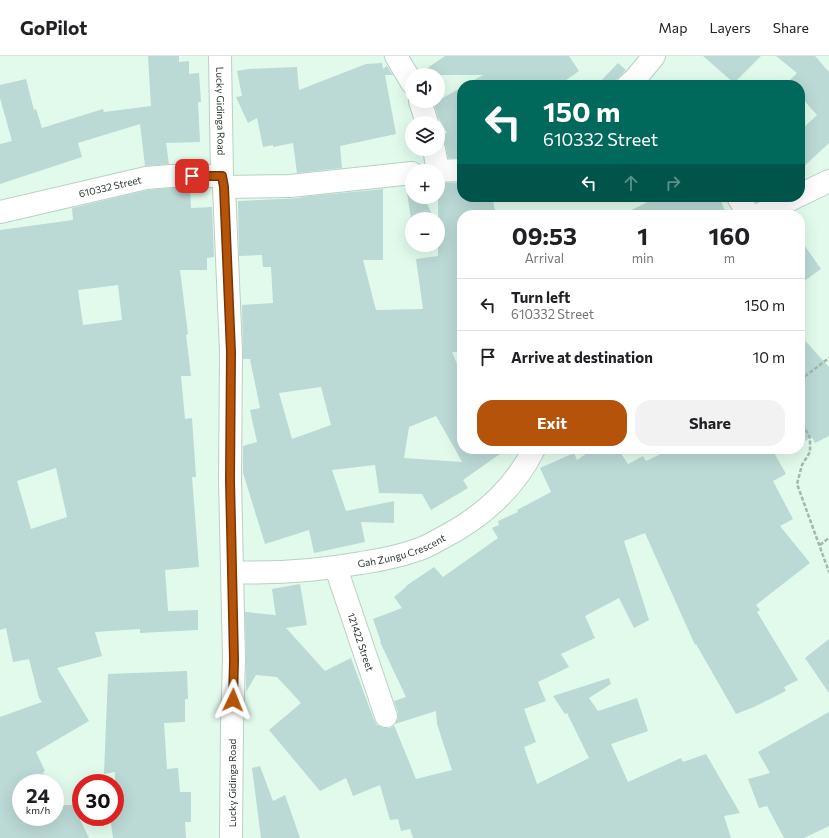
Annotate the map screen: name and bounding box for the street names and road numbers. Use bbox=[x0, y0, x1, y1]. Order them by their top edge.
street label: Lucky Gidinga Road bbox=[214, 67, 228, 156]
street label: 610332 Street bbox=[78, 173, 143, 199]
street label: Gah Zungu Crescent bbox=[357, 531, 447, 569]
street label: 121422 Street bbox=[345, 611, 376, 673]
street label: Lucky Gidinga Road bbox=[226, 738, 238, 827]

